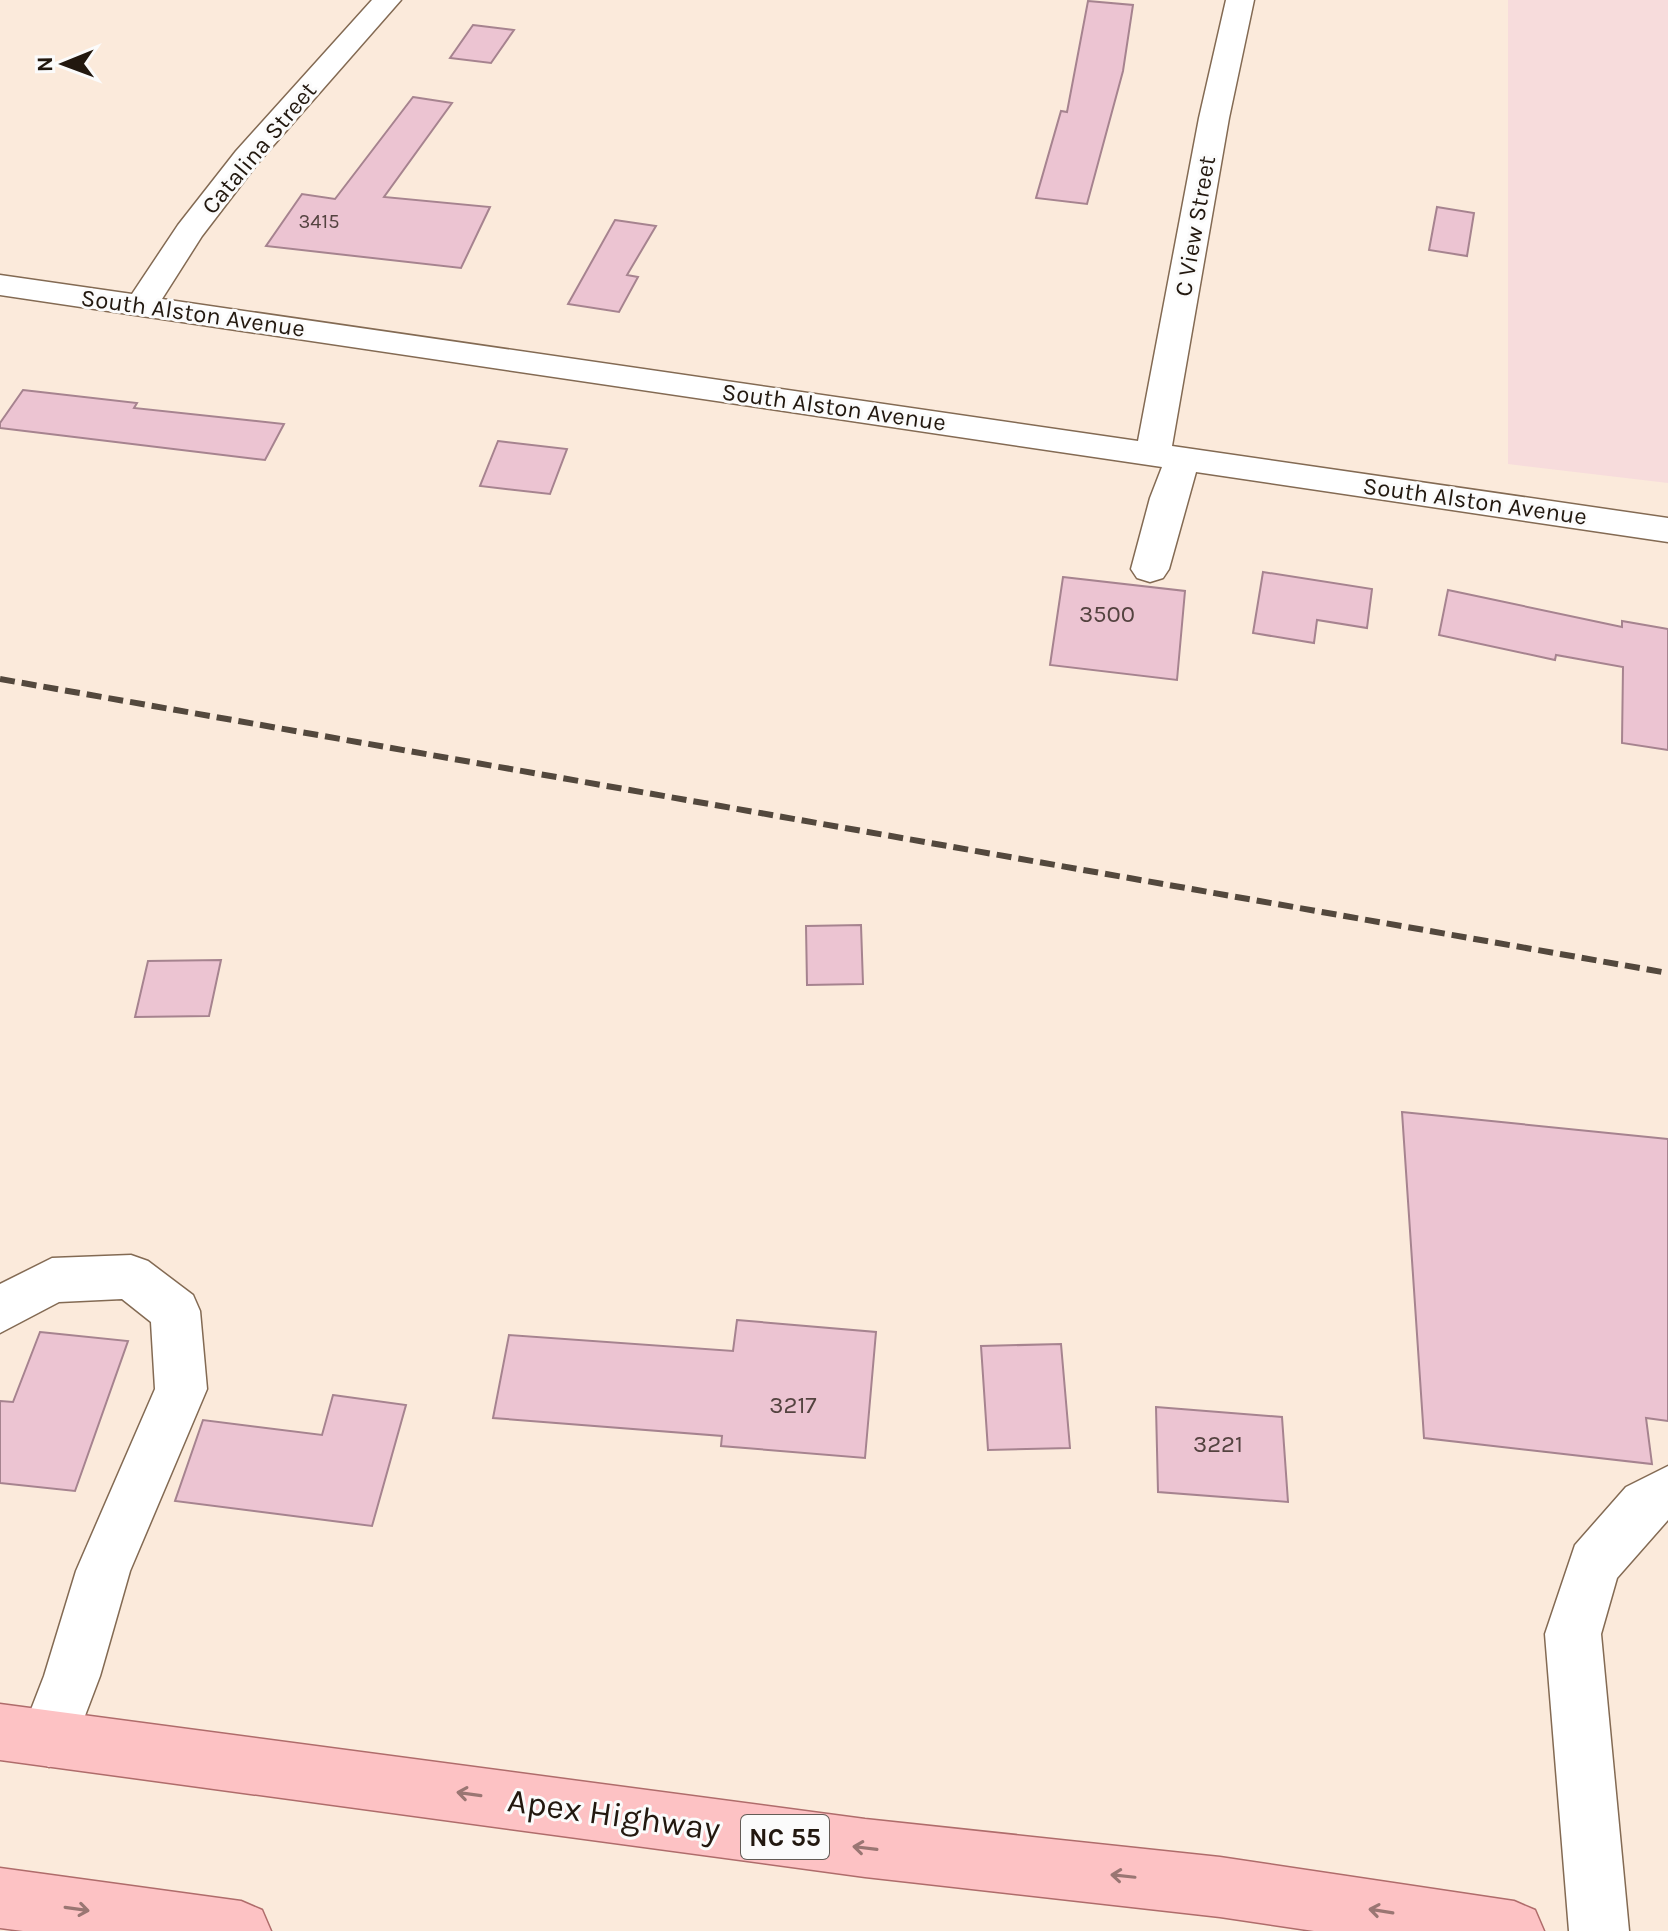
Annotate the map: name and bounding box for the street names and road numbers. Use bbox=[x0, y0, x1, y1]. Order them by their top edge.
street label: Catalina Street bbox=[196, 76, 322, 220]
street label: C View Street bbox=[1169, 153, 1221, 299]
street label: South Alston Avenue bbox=[79, 283, 307, 343]
street label: South Alston Avenue bbox=[720, 377, 948, 437]
street label: South Alston Avenue bbox=[1361, 471, 1589, 531]
street label: Apex Highway bbox=[505, 1780, 723, 1850]
road number: NC 55 bbox=[741, 1815, 829, 1859]

